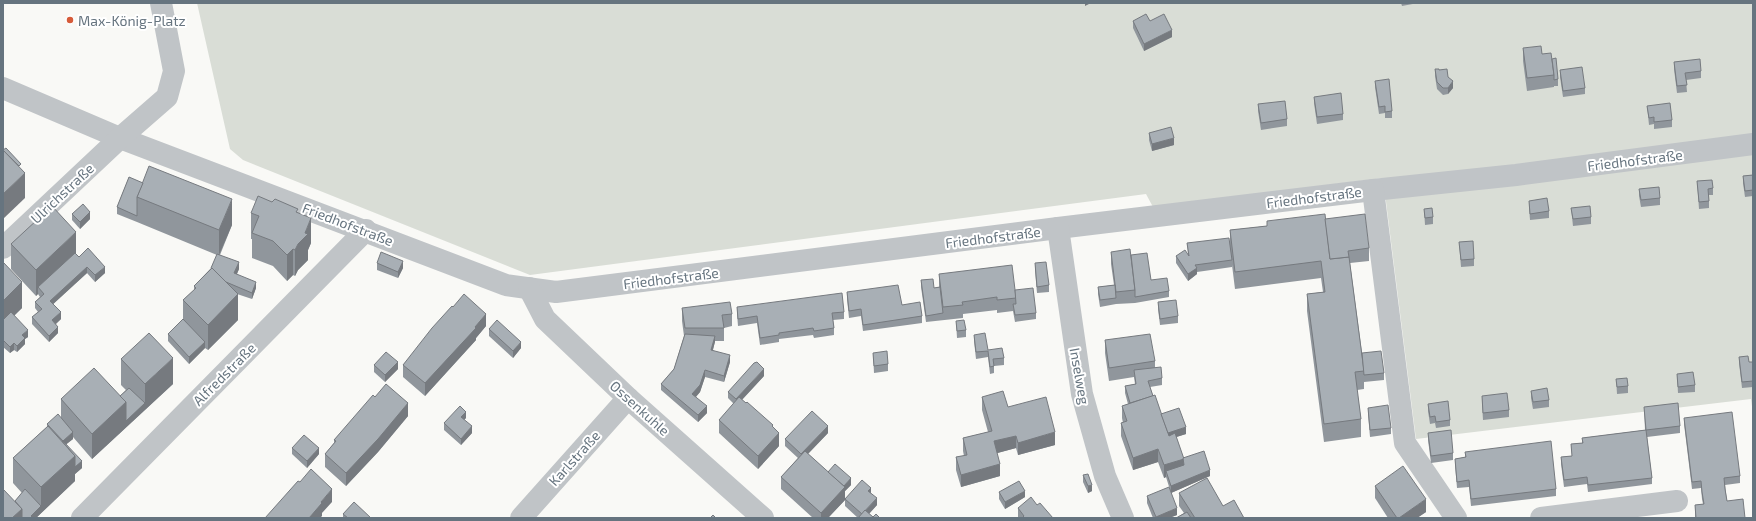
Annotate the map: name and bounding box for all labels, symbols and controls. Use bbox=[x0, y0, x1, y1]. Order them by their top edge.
place label: Max-König-Platz bbox=[78, 12, 186, 29]
marker: Max-König-Platz bbox=[65, 15, 75, 25]
street label: Friedhofstraße bbox=[1586, 146, 1684, 174]
street label: Ulrichstraße bbox=[27, 159, 97, 227]
street label: Friedhofstraße bbox=[1265, 183, 1363, 211]
street label: Friedhofstraße bbox=[300, 199, 396, 249]
street label: Friedhofstraße bbox=[944, 223, 1042, 251]
street label: Friedhofstraße bbox=[622, 264, 720, 292]
street label: Alfredstraße bbox=[189, 339, 259, 409]
street label: Inselweg bbox=[1067, 346, 1093, 406]
street label: Ossenkuhle bbox=[607, 377, 673, 439]
street label: Karlstraße bbox=[545, 427, 603, 489]

